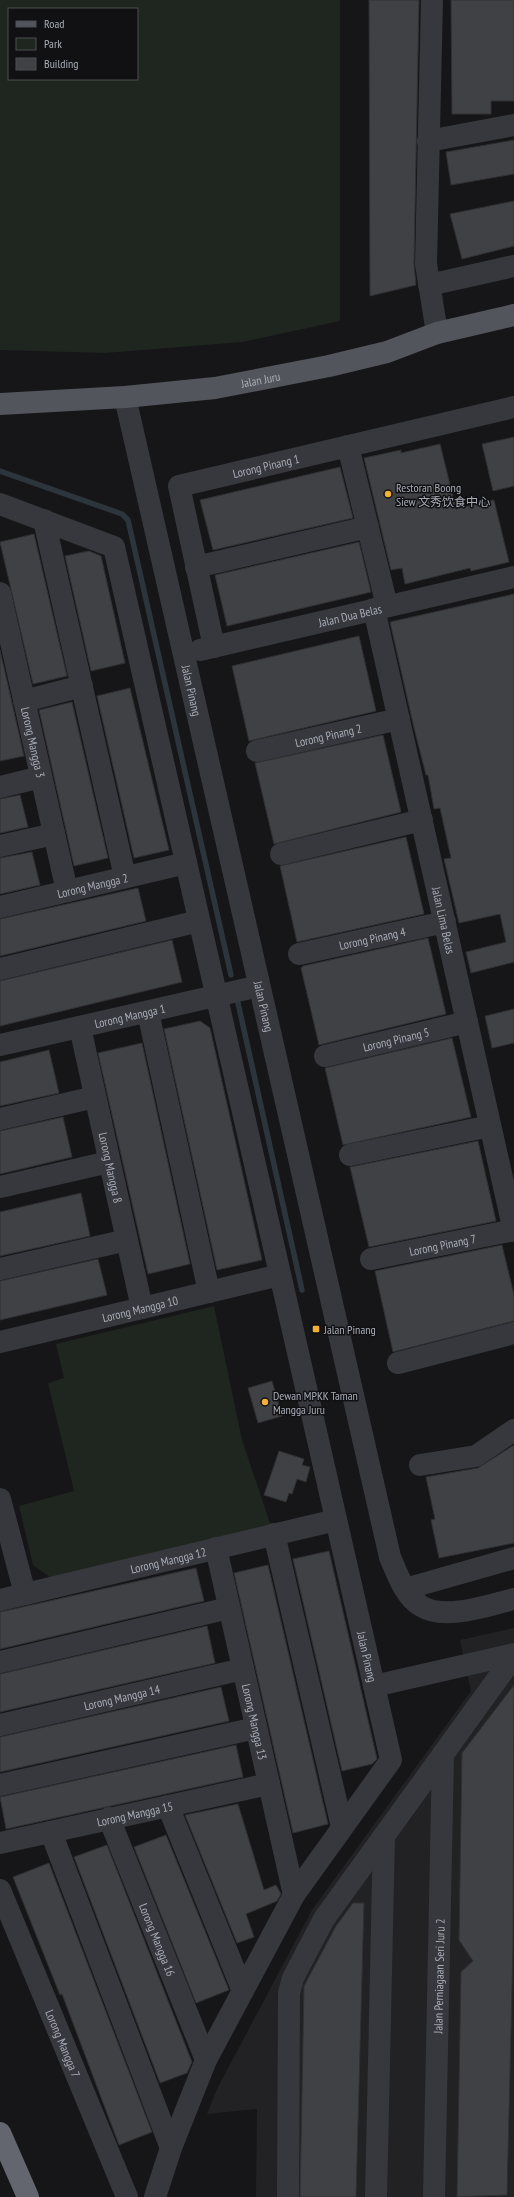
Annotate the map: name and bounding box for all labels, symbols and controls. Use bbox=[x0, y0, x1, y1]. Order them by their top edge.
legend bbox=[8, 8, 138, 80]
text: Road bbox=[44, 16, 64, 31]
text: Park bbox=[44, 36, 62, 51]
text: Building bbox=[44, 56, 79, 71]
street label: Jalan Juru bbox=[239, 368, 281, 391]
street label: Lorong Pinang 1 bbox=[231, 450, 301, 481]
place label: Restoran Boong Siew 文秀饮食中心 bbox=[396, 480, 490, 509]
marker: Restoran Boong Siew 文秀饮食中心 bbox=[383, 489, 393, 499]
street label: Jalan Dua Belas bbox=[316, 601, 383, 630]
street label: Jalan Pinang bbox=[179, 663, 205, 717]
street label: Lorong Mangga 3 bbox=[18, 705, 49, 779]
street label: Lorong Pinang 2 bbox=[294, 720, 363, 750]
street label: Lorong Mangga 2 bbox=[56, 870, 129, 901]
street label: Jalan Lima Belas bbox=[429, 884, 459, 955]
street label: Lorong Pinang 4 bbox=[338, 923, 408, 953]
street label: Jalan Pinang bbox=[251, 978, 277, 1033]
street label: Lorong Mangga 1 bbox=[93, 1000, 166, 1031]
street label: Lorong Pinang 5 bbox=[361, 1024, 431, 1054]
street label: Lorong Mangga 8 bbox=[96, 1131, 126, 1204]
street label: Lorong Pinang 7 bbox=[408, 1230, 477, 1259]
street label: Lorong Mangga 10 bbox=[101, 1292, 179, 1325]
place label: Jalan Pinang bbox=[323, 1322, 376, 1337]
marker: Jalan Pinang bbox=[311, 1324, 321, 1334]
place label: Dewan MPKK Taman Mangga Juru bbox=[273, 1388, 358, 1417]
marker: Dewan MPKK Taman Mangga Juru bbox=[260, 1397, 270, 1407]
street label: Lorong Mangga 12 bbox=[129, 1544, 208, 1576]
street label: Jalan Pinang bbox=[354, 1629, 380, 1683]
street label: Lorong Mangga 14 bbox=[82, 1681, 162, 1713]
street label: Lorong Mangga 13 bbox=[239, 1682, 271, 1761]
street label: Lorong Mangga 15 bbox=[95, 1798, 174, 1829]
street label: Lorong Mangga 16 bbox=[136, 1901, 179, 1978]
street label: Jalan Perniagaan Seri Juru 2 bbox=[430, 1918, 447, 2035]
street label: Lorong Mangga 7 bbox=[43, 2007, 84, 2080]

